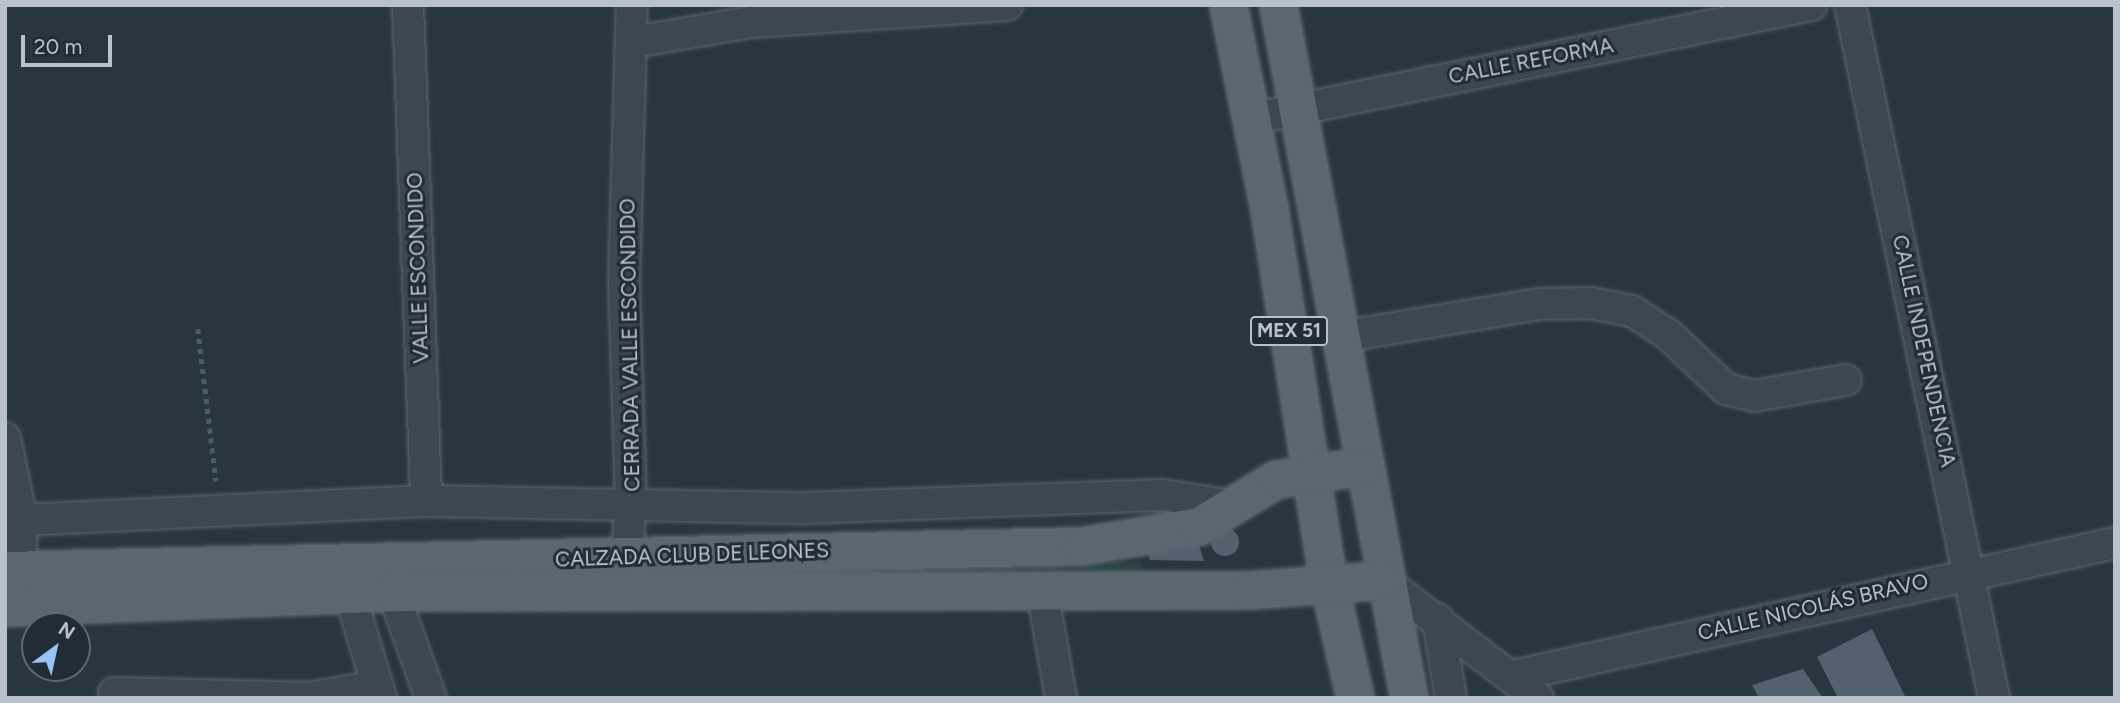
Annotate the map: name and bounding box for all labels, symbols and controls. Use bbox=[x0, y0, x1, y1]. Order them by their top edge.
scale bar bbox=[24, 21, 116, 65]
street label: CALLE REFORMA bbox=[1447, 33, 1615, 89]
text: 20 m bbox=[34, 34, 82, 59]
street label: VALLE ESCONDIDO bbox=[402, 172, 434, 364]
street label: CERRADA VALLE ESCONDIDO bbox=[615, 198, 645, 492]
street label: CALLE INDEPENDENCIA bbox=[1887, 233, 1961, 469]
road number: MEX 51 bbox=[1249, 316, 1329, 346]
street label: CALZADA CLUB DE LEONES bbox=[555, 538, 829, 572]
street label: CALLE NICOLÁS BRAVO bbox=[1695, 568, 1931, 646]
north arrow bbox=[21, 612, 91, 682]
text: N bbox=[54, 617, 79, 644]

